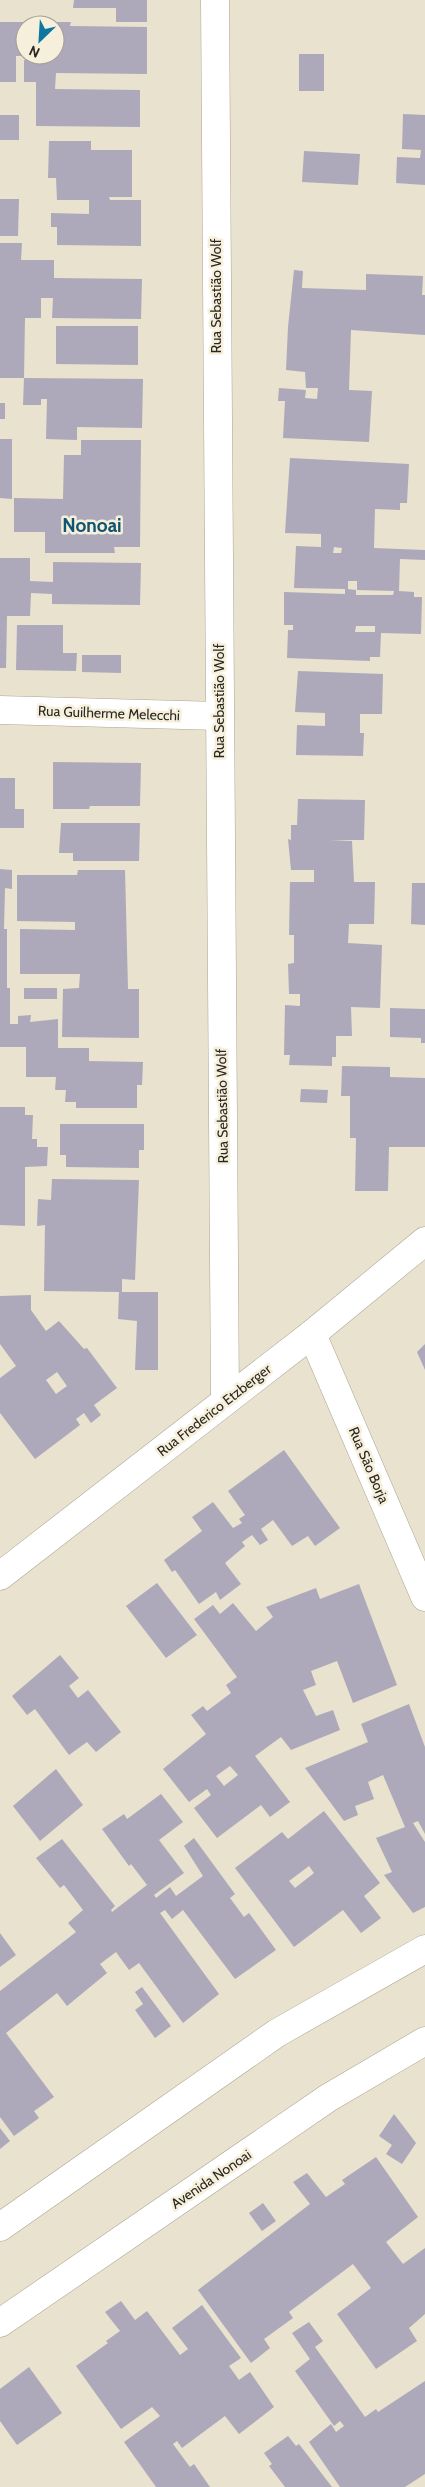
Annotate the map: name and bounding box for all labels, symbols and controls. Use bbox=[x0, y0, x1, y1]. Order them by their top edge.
north arrow bbox=[15, 15, 65, 65]
text: N bbox=[26, 42, 43, 62]
street label: Rua Sebastião Wolf bbox=[207, 238, 225, 353]
district label: Nonoai bbox=[62, 514, 122, 537]
street label: Rua Sebastião Wolf bbox=[210, 643, 228, 758]
street label: Rua Guilherme Melecchi bbox=[38, 702, 180, 724]
street label: Rua Sebastião Wolf bbox=[212, 1048, 232, 1163]
street label: Rua Frederico Etzberger bbox=[153, 1360, 275, 1460]
street label: Rua São Borja bbox=[345, 1424, 393, 1506]
street label: Avenida Nonoai bbox=[167, 2146, 255, 2212]

